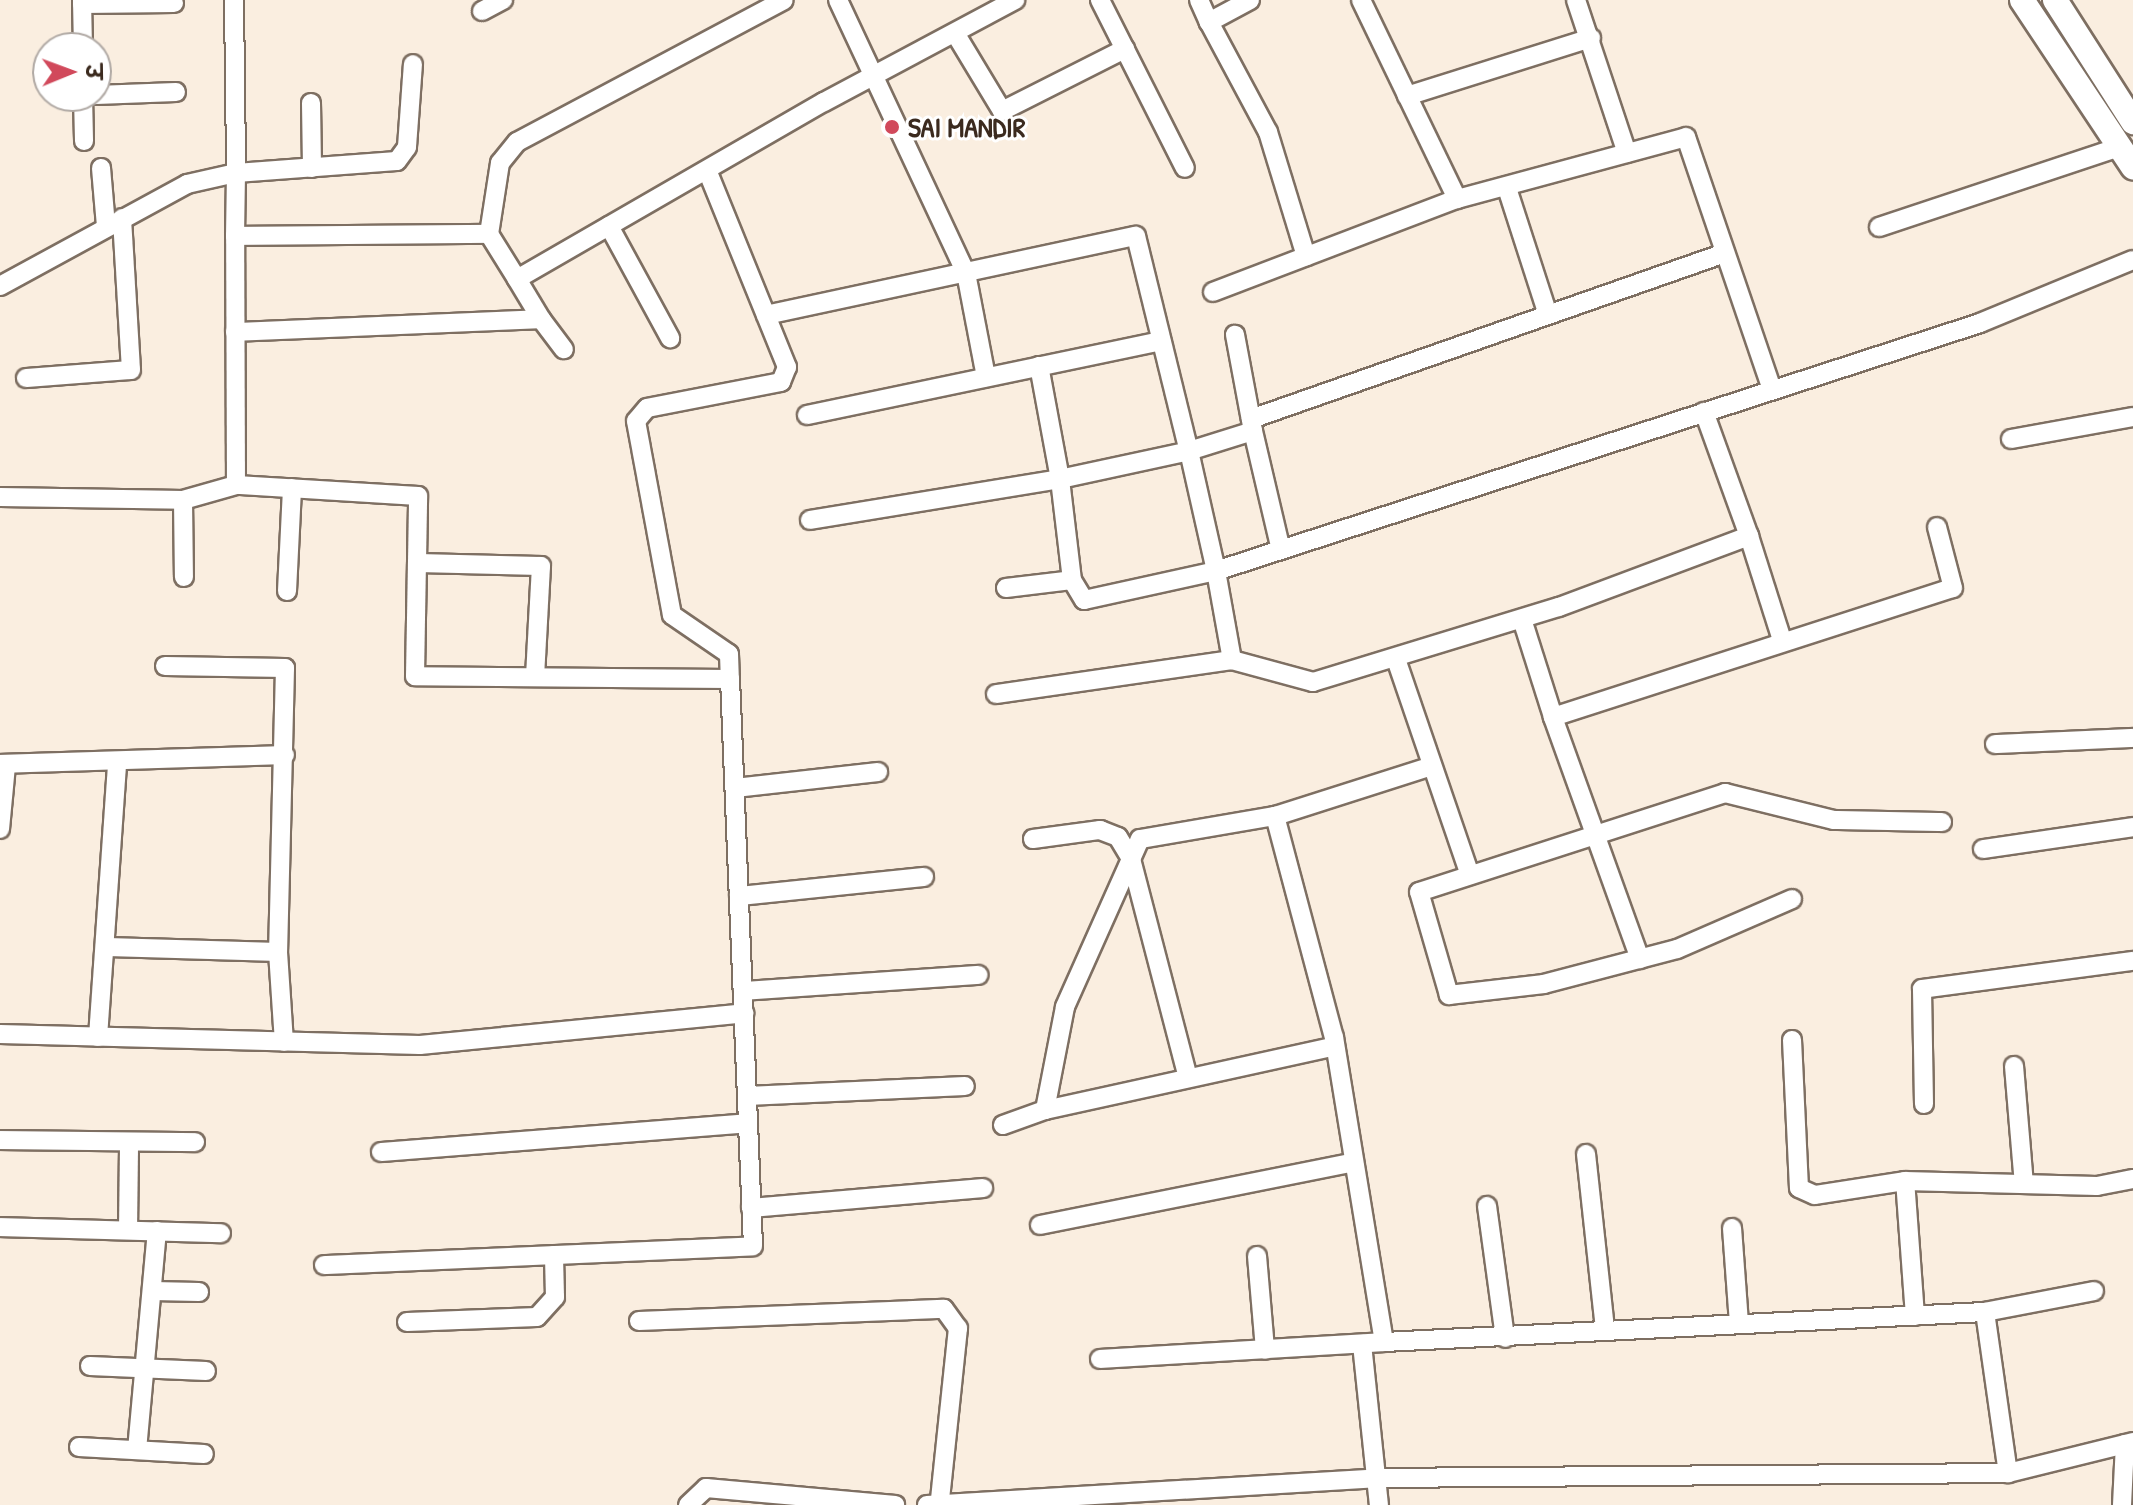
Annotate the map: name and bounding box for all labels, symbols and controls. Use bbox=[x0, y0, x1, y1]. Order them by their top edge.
north arrow bbox=[32, 32, 112, 112]
text: उ bbox=[79, 64, 109, 79]
place label: SAI MANDIR bbox=[908, 110, 1025, 144]
marker: SAI MANDIR bbox=[883, 118, 901, 136]

